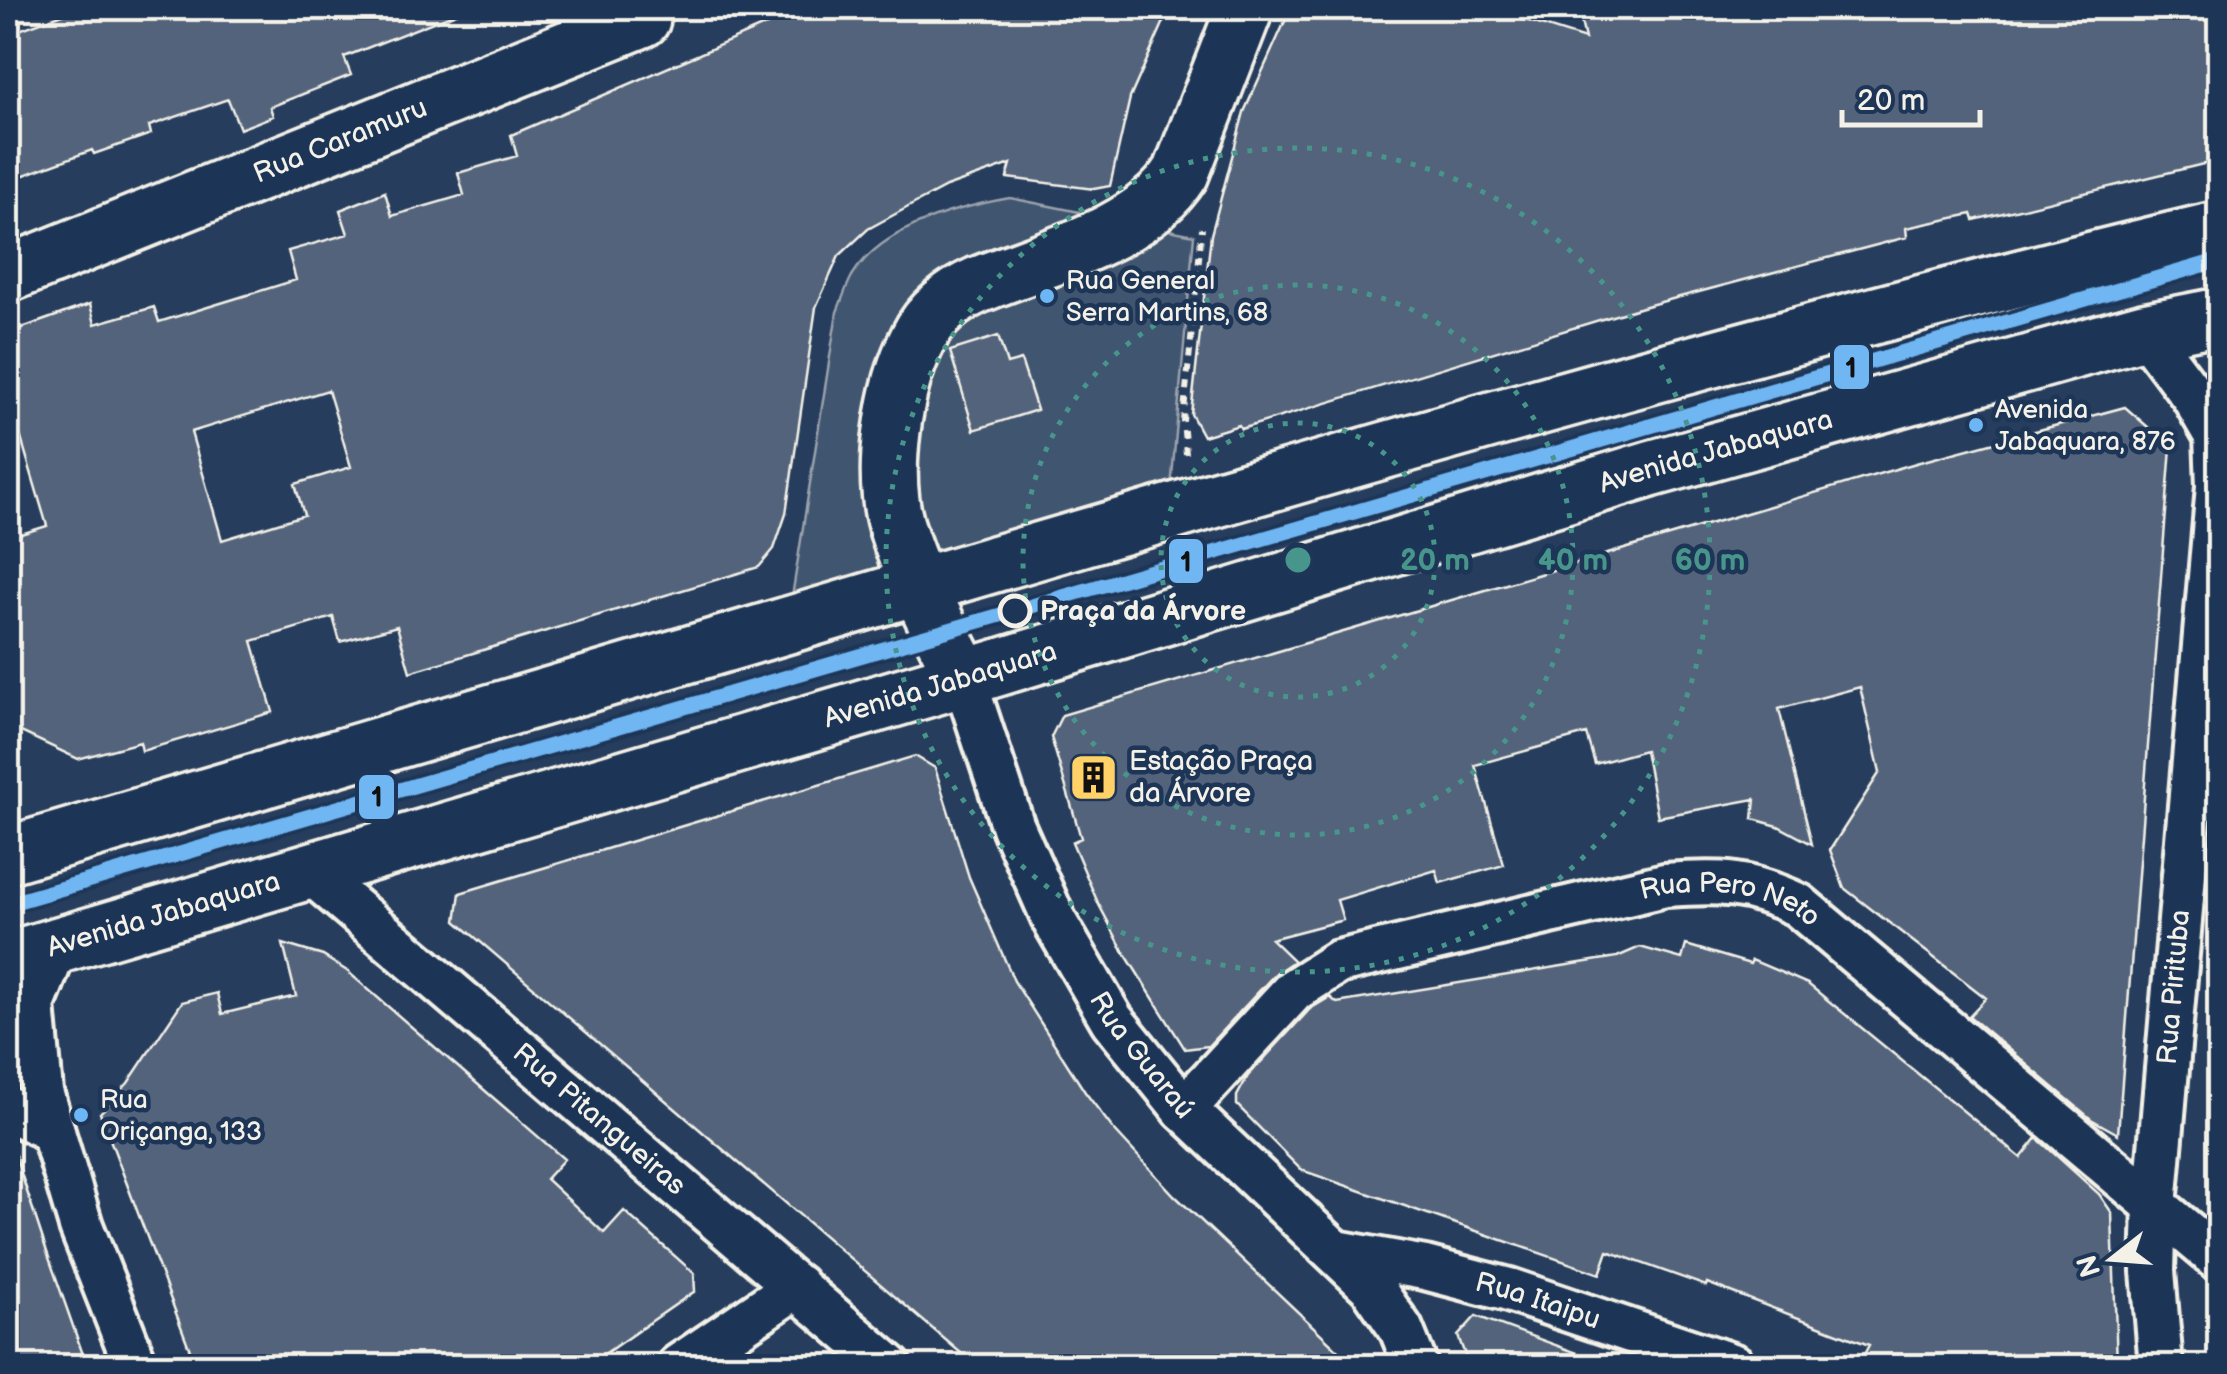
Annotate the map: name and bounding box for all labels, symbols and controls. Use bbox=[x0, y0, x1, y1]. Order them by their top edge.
scale bar bbox=[1842, 65, 1980, 127]
text: 20 m bbox=[1857, 83, 1925, 119]
street label: Rua Caramuru bbox=[248, 91, 432, 190]
place label: Rua General Serra Martins, 68 bbox=[1066, 266, 1268, 329]
marker: Rua General Serra Martins, 68 bbox=[1037, 286, 1057, 306]
line badge: 1 bbox=[1832, 343, 1871, 391]
text: 1 bbox=[1845, 352, 1857, 385]
place label: Avenida Jabaquara, 876 bbox=[1995, 395, 2176, 458]
street label: Avenida Jabaquara bbox=[1595, 402, 1836, 500]
marker: Avenida Jabaquara, 876 bbox=[1966, 415, 1986, 435]
line badge: 1 bbox=[1167, 537, 1205, 585]
centre of rings bbox=[1280, 542, 1316, 578]
text: 20 m bbox=[1400, 543, 1470, 579]
text: 40 m bbox=[1538, 543, 1608, 579]
text: 60 m bbox=[1675, 543, 1745, 579]
text: 1 bbox=[1180, 546, 1192, 579]
place label: Praça da Árvore bbox=[1040, 592, 1246, 628]
marker: Praça da Árvore bbox=[999, 595, 1031, 627]
street label: Avenida Jabaquara bbox=[820, 634, 1061, 735]
place label: Estação Praça da Árvore bbox=[1129, 745, 1313, 810]
building icon: Estação Praça da Árvore bbox=[1068, 751, 1120, 803]
line badge: 1 bbox=[357, 773, 396, 821]
text: 1 bbox=[371, 781, 383, 814]
street label: Avenida Jabaquara bbox=[43, 864, 284, 964]
street label: Rua Pero Neto bbox=[1637, 867, 1827, 933]
street label: Rua Pirituba bbox=[2151, 908, 2197, 1066]
street label: Rua Guaraú bbox=[1083, 986, 1202, 1125]
street label: Rua Pitangueiras bbox=[506, 1036, 693, 1202]
place label: Rua Oriçanga, 133 bbox=[100, 1085, 262, 1148]
marker: Rua Oriçanga, 133 bbox=[71, 1105, 91, 1125]
north arrow bbox=[2062, 1209, 2162, 1309]
text: N bbox=[2071, 1251, 2108, 1281]
street label: Rua Itaipu bbox=[1472, 1265, 1605, 1336]

